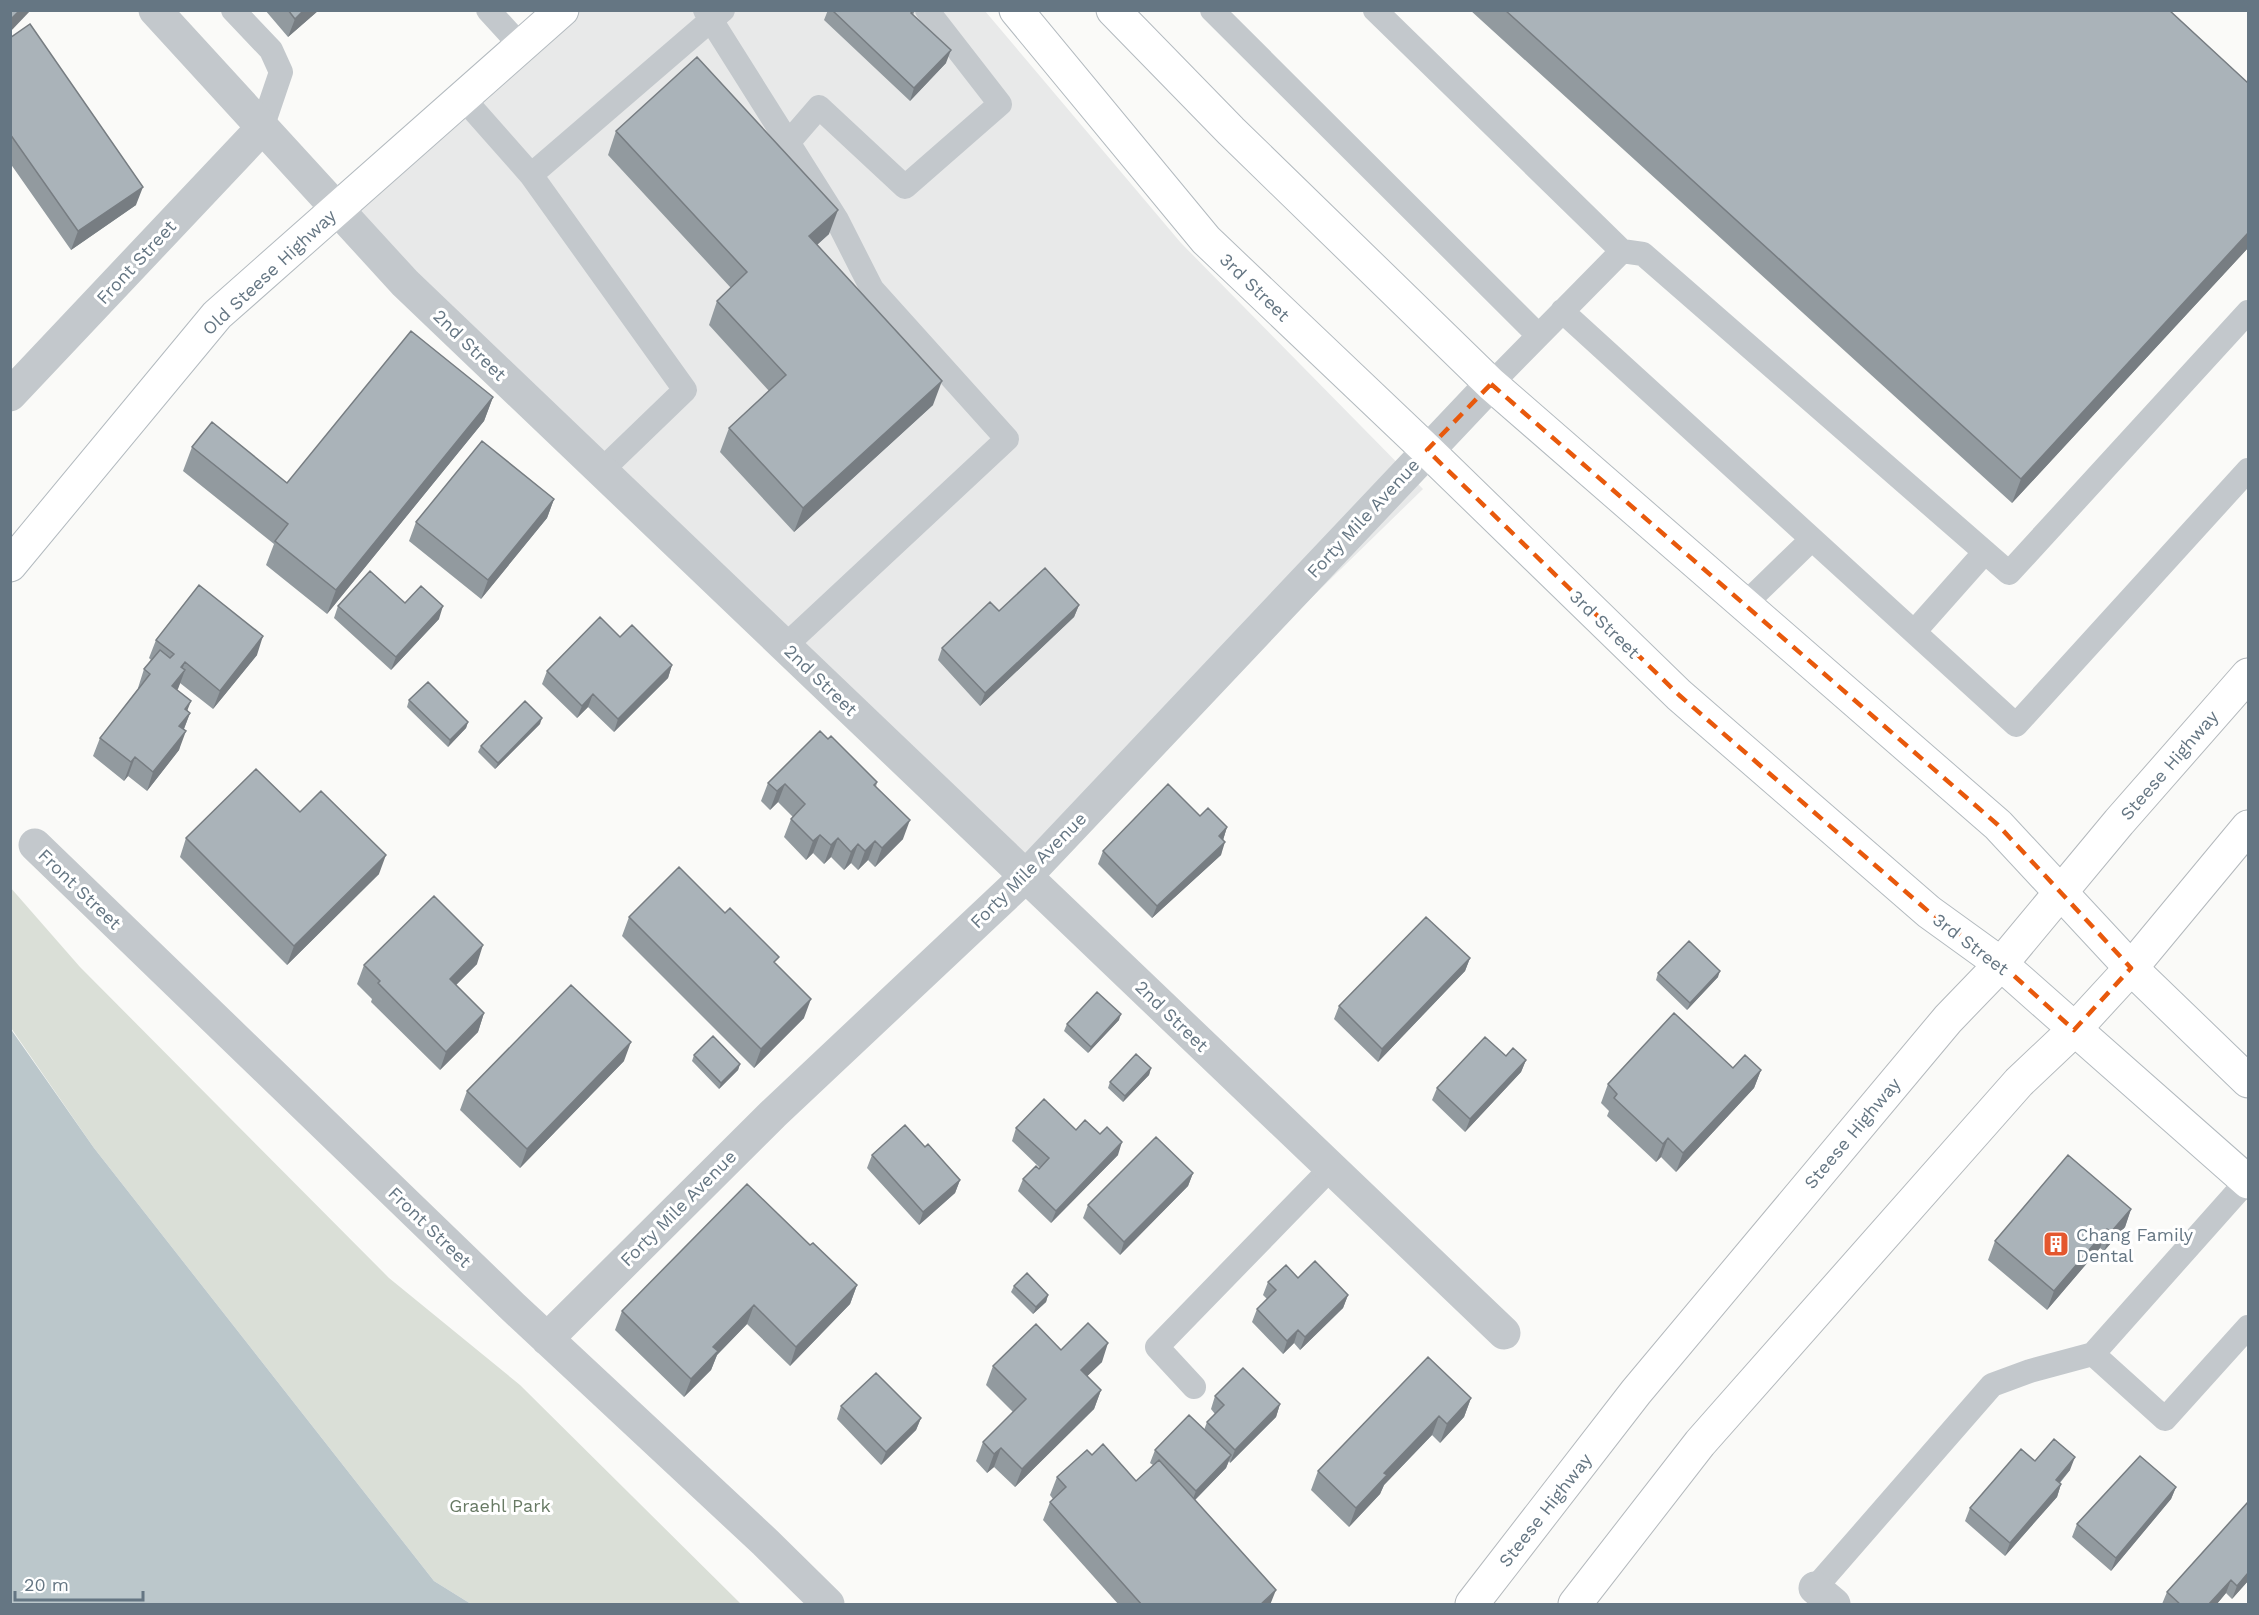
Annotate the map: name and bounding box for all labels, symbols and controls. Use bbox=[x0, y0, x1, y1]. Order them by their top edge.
street label: Old Steese Highway bbox=[198, 204, 341, 339]
street label: Front Street bbox=[92, 215, 180, 308]
street label: 3rd Street bbox=[1216, 248, 1295, 326]
street label: 2nd Street bbox=[429, 305, 511, 385]
street label: Forty Mile Avenue bbox=[1302, 454, 1424, 582]
street label: 3rd Street bbox=[1566, 585, 1645, 663]
street label: 2nd Street bbox=[780, 640, 862, 720]
street label: Steese Highway bbox=[2116, 705, 2223, 824]
street label: Forty Mile Avenue bbox=[966, 808, 1090, 932]
street label: Front Street bbox=[34, 844, 126, 934]
street label: 3rd Street bbox=[1929, 909, 2013, 979]
street label: 2nd Street bbox=[1131, 976, 1213, 1056]
street label: Steese Highway bbox=[1800, 1073, 1905, 1193]
street label: Forty Mile Avenue bbox=[616, 1146, 740, 1270]
street label: Front Street bbox=[384, 1182, 476, 1272]
place label: Chang Family Dental bbox=[2076, 1224, 2194, 1266]
building icon: Chang Family Dental bbox=[2041, 1229, 2071, 1259]
street label: Steese Highway bbox=[1494, 1449, 1596, 1571]
park label: Graehl Park bbox=[449, 1495, 551, 1516]
scale bar bbox=[15, 1564, 142, 1602]
text: 20 m bbox=[24, 1574, 69, 1595]

